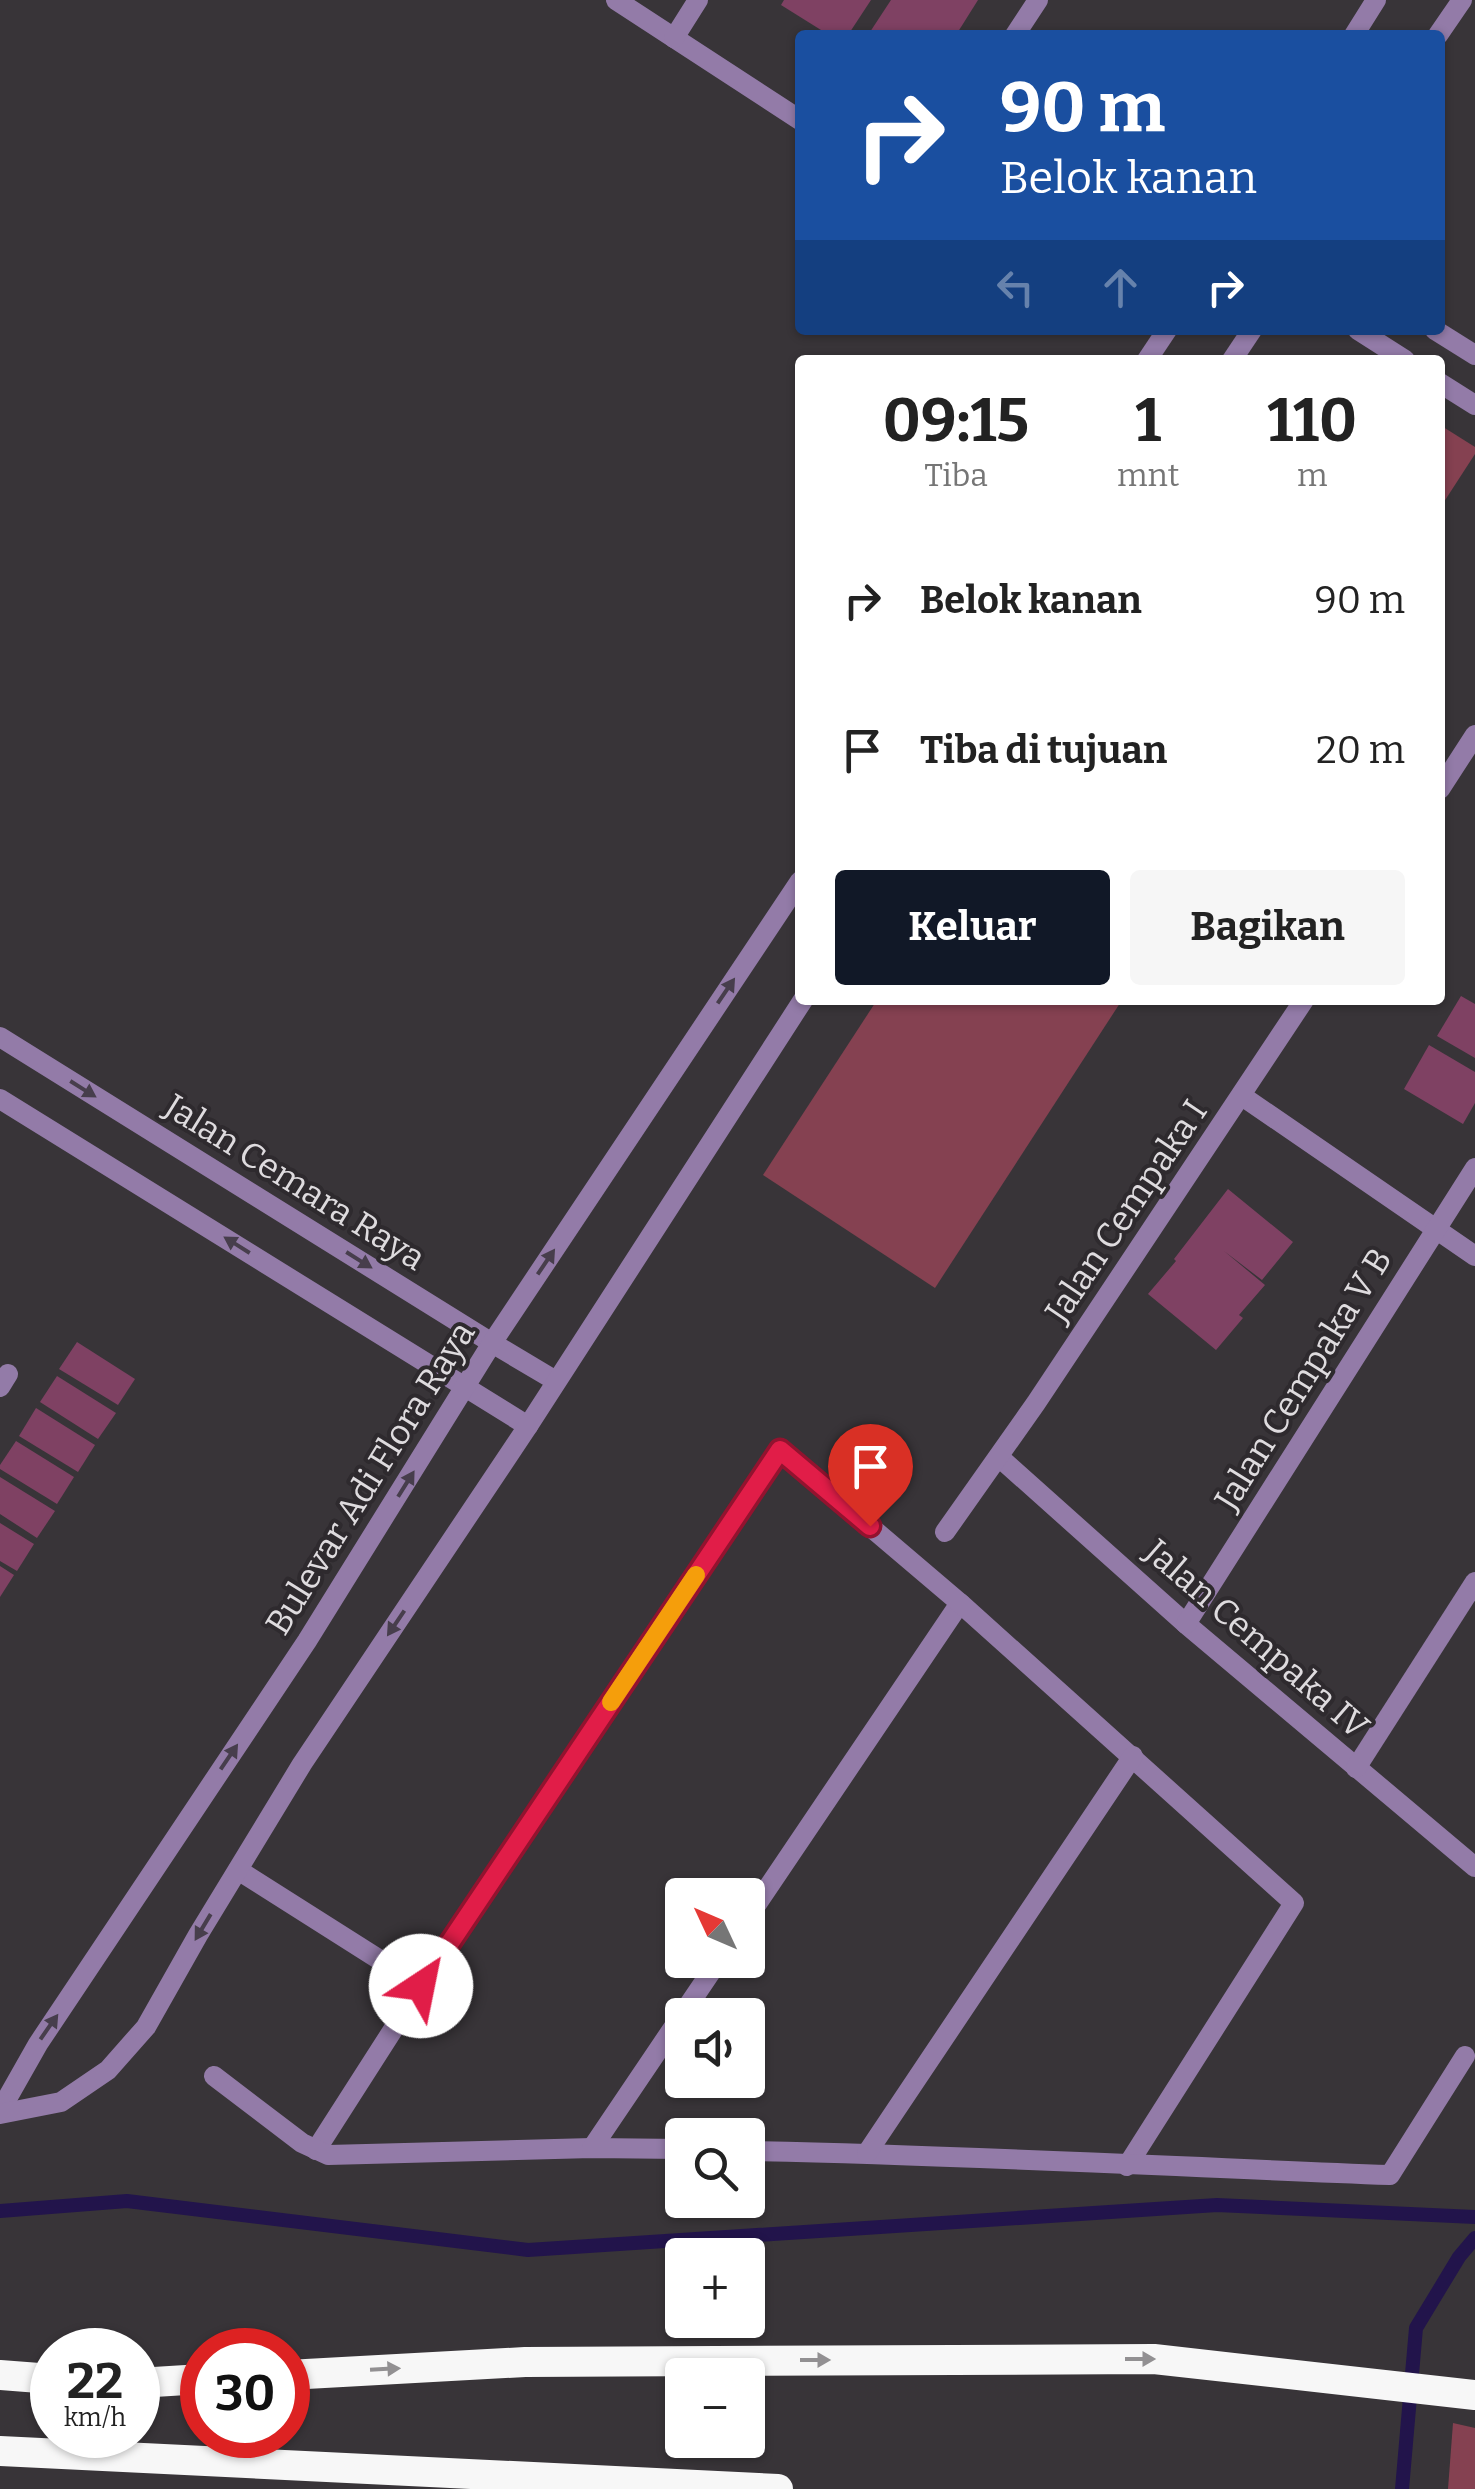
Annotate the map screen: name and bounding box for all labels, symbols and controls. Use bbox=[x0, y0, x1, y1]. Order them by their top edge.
text: 90 m bbox=[1000, 66, 1165, 150]
icon: right bbox=[835, 70, 965, 200]
text: Belok kanan bbox=[1000, 151, 1257, 205]
icon: left bbox=[988, 260, 1043, 315]
icon: ahead bbox=[1093, 260, 1148, 315]
icon: right bbox=[1198, 260, 1253, 315]
text: 09:15 bbox=[883, 385, 1029, 457]
text: 1 bbox=[1135, 385, 1161, 457]
text: 110 bbox=[1267, 385, 1357, 457]
text: Tiba bbox=[924, 456, 988, 494]
text: mnt bbox=[1117, 456, 1179, 494]
text: m bbox=[1297, 456, 1327, 494]
icon: right bbox=[835, 573, 890, 628]
text: Belok kanan bbox=[920, 577, 1142, 623]
text: 90 m bbox=[1315, 577, 1405, 623]
icon: arrive bbox=[835, 723, 890, 778]
text: Tiba di tujuan bbox=[920, 727, 1167, 773]
text: 20 m bbox=[1316, 727, 1405, 773]
button: Keluar bbox=[835, 870, 1110, 985]
button: Bagikan bbox=[1130, 870, 1405, 985]
one-way arrow bbox=[717, 978, 735, 1005]
one-way arrow bbox=[69, 1080, 97, 1097]
street label: Jalan Cemara Raya bbox=[156, 1084, 433, 1279]
street label: Jalan Cempaka I bbox=[1036, 1092, 1216, 1331]
one-way arrow bbox=[223, 1237, 251, 1255]
street label: Jalan Cempaka V B bbox=[1205, 1240, 1401, 1519]
one-way arrow bbox=[537, 1248, 555, 1276]
one-way arrow bbox=[345, 1251, 373, 1269]
street label: Bulevar Adi Flora Raya bbox=[256, 1314, 484, 1642]
pin bbox=[828, 1424, 913, 1527]
icon: arrive bbox=[843, 1439, 898, 1494]
one-way arrow bbox=[396, 1470, 414, 1498]
street label: Jalan Cempaka IV bbox=[1136, 1530, 1378, 1748]
one-way arrow bbox=[387, 1609, 406, 1637]
one-way arrow bbox=[220, 1743, 238, 1770]
north arrow bbox=[665, 1878, 765, 1978]
map controls bbox=[665, 1878, 765, 2458]
one-way arrow bbox=[195, 1913, 212, 1941]
position arrow bbox=[369, 1934, 473, 2038]
button: sound bbox=[665, 1998, 765, 2098]
one-way arrow bbox=[39, 2014, 58, 2041]
button: search bbox=[665, 2118, 765, 2218]
button: + bbox=[665, 2238, 765, 2338]
speed limit sign: 30 bbox=[180, 2328, 310, 2458]
text: 22 bbox=[67, 2351, 123, 2411]
one-way arrow bbox=[1124, 2351, 1156, 2367]
one-way arrow bbox=[799, 2352, 831, 2368]
button: − bbox=[665, 2358, 765, 2458]
one-way arrow bbox=[369, 2361, 401, 2377]
text: km/h bbox=[64, 2403, 126, 2433]

